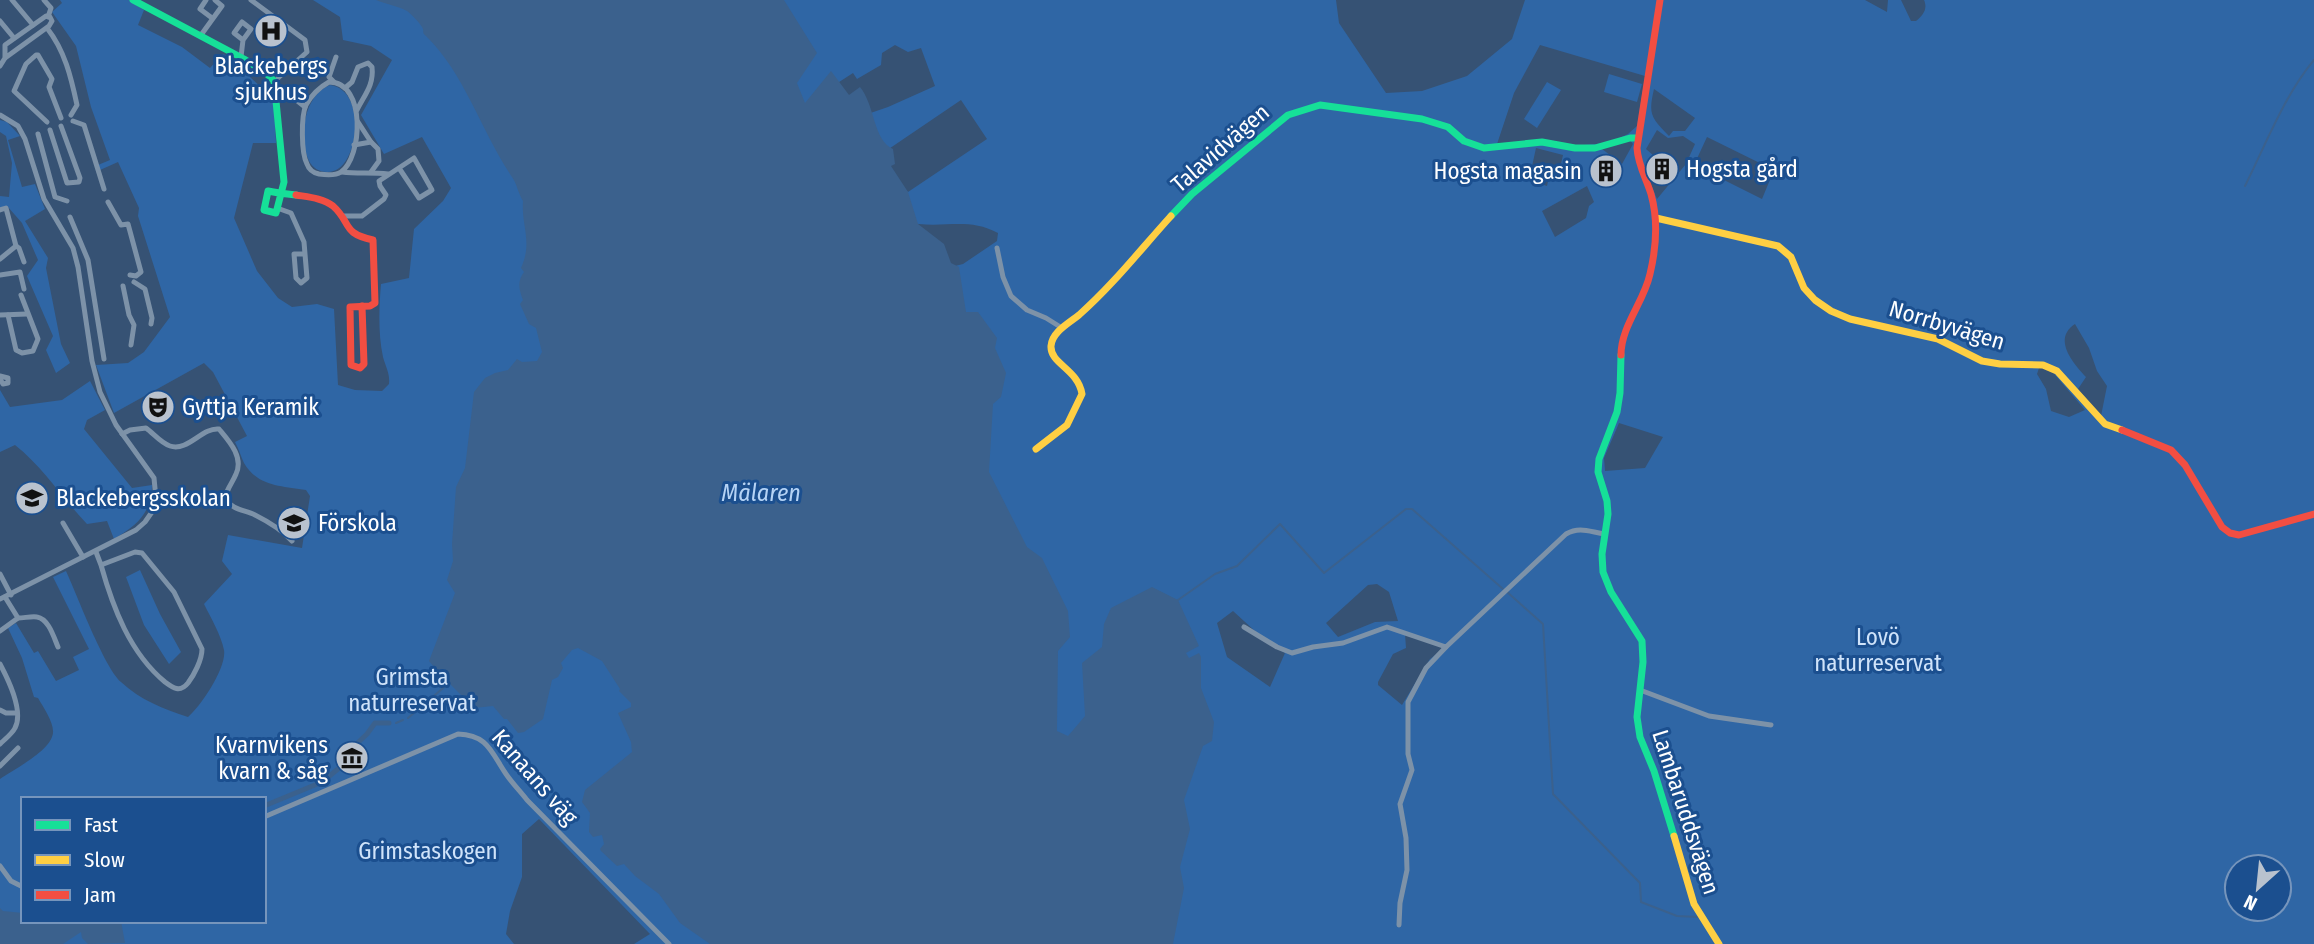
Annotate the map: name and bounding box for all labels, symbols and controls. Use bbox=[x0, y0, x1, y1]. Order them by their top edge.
hospital icon: Blackebergs sjukhus bbox=[252, 12, 290, 50]
place label: Blackebergs sjukhus bbox=[214, 52, 328, 106]
street label: Talavidvägen bbox=[1165, 98, 1275, 198]
building icon: Hogsta gård bbox=[1643, 150, 1681, 188]
building icon: Hogsta magasin bbox=[1587, 152, 1625, 190]
place label: Hogsta gård bbox=[1686, 155, 1798, 183]
place label: Hogsta magasin bbox=[1434, 157, 1582, 185]
street label: Norrbyvägen bbox=[1886, 294, 2008, 356]
theatre icon: Gyttja Keramik bbox=[139, 388, 177, 426]
place label: Gyttja Keramik bbox=[182, 393, 319, 421]
school or university icon: Blackebergsskolan bbox=[13, 479, 51, 517]
water label: Mälaren bbox=[721, 479, 801, 507]
place label: Blackebergsskolan bbox=[56, 484, 231, 512]
school or university icon: Förskola bbox=[275, 504, 313, 542]
place label: Förskola bbox=[318, 509, 397, 537]
park label: Lovö naturreservat bbox=[1814, 623, 1942, 677]
park label: Grimsta naturreservat bbox=[348, 663, 476, 717]
street label: Kanaans väg bbox=[486, 724, 584, 830]
street label: Lambaruddsvägen bbox=[1646, 726, 1726, 898]
place label: Kvarnvikens kvarn & såg bbox=[215, 731, 328, 785]
museum icon: Kvarnvikens kvarn & såg bbox=[333, 739, 371, 777]
legend bbox=[21, 797, 266, 923]
text: Fast bbox=[84, 812, 118, 838]
park label: Grimstaskogen bbox=[358, 837, 498, 865]
text: Slow bbox=[84, 847, 125, 873]
north arrow bbox=[2223, 853, 2293, 923]
text: Jam bbox=[84, 882, 116, 908]
text: N bbox=[2240, 890, 2261, 916]

